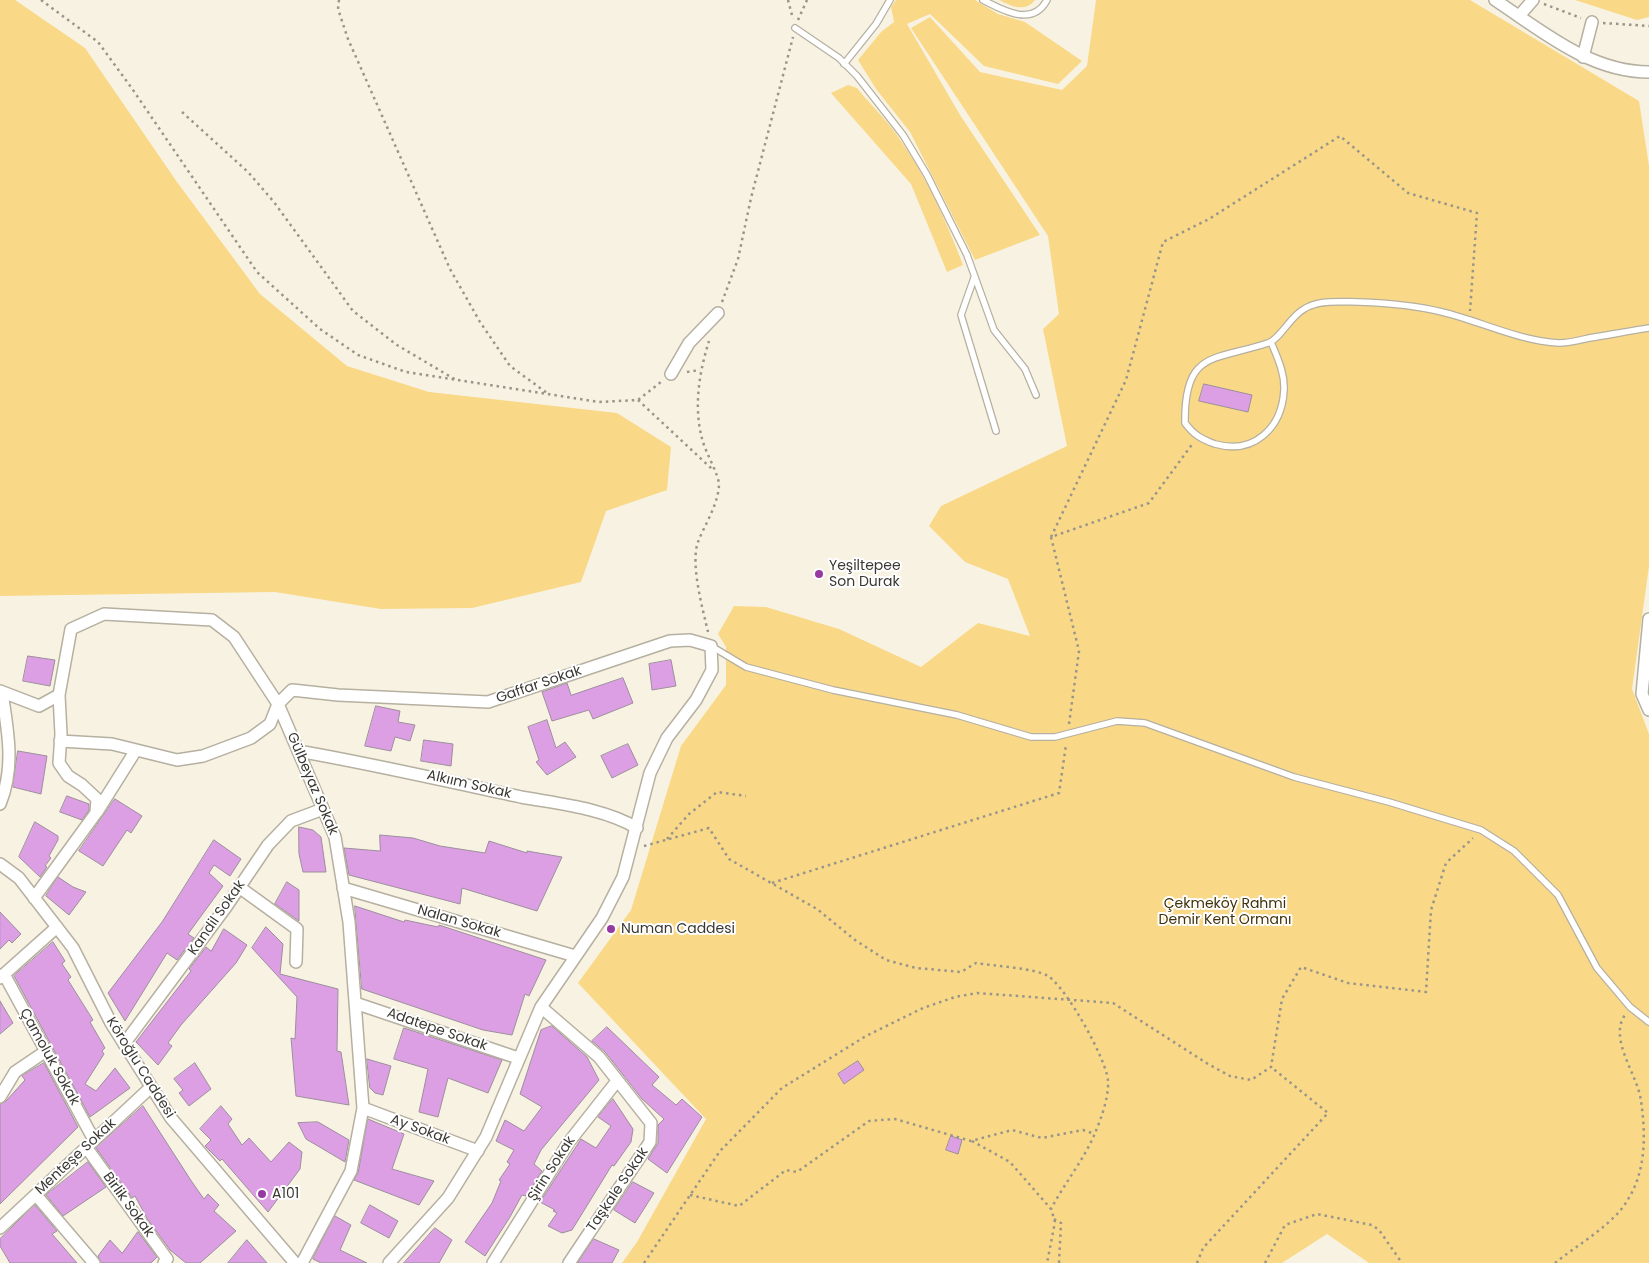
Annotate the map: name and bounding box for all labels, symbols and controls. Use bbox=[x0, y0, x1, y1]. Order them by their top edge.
place label: Yeşiltepee Son Durak bbox=[829, 558, 901, 590]
marker: Yeşiltepee Son Durak bbox=[813, 568, 825, 580]
street label: Gaffar Sokak bbox=[494, 663, 584, 707]
street label: Gülbeyaz Sokak bbox=[283, 730, 341, 838]
street label: Alkıım Sokak bbox=[425, 767, 513, 803]
street label: Kandil Sokak bbox=[185, 877, 249, 959]
park label: Çekmeköy Rahmi Demir Kent Ormanı bbox=[1159, 896, 1291, 929]
street label: Nalan Sokak bbox=[415, 902, 503, 942]
place label: Numan Caddesi bbox=[621, 921, 735, 937]
marker: Numan Caddesi bbox=[605, 923, 617, 935]
street label: Adatepe Sokak bbox=[385, 1005, 489, 1055]
street label: Çamoluk Sokak bbox=[15, 1006, 83, 1108]
street label: Köroğlu Caddesi bbox=[102, 1014, 178, 1122]
street label: Ay Sokak bbox=[388, 1111, 452, 1149]
street label: Menteşe Sokak bbox=[32, 1115, 120, 1199]
street label: Şirin Sokak bbox=[525, 1133, 579, 1205]
street label: Taşkale Sokak bbox=[584, 1145, 652, 1235]
street label: Birlik Sokak bbox=[99, 1169, 157, 1241]
place label: A101 bbox=[272, 1186, 299, 1202]
marker: A101 bbox=[256, 1188, 268, 1200]

